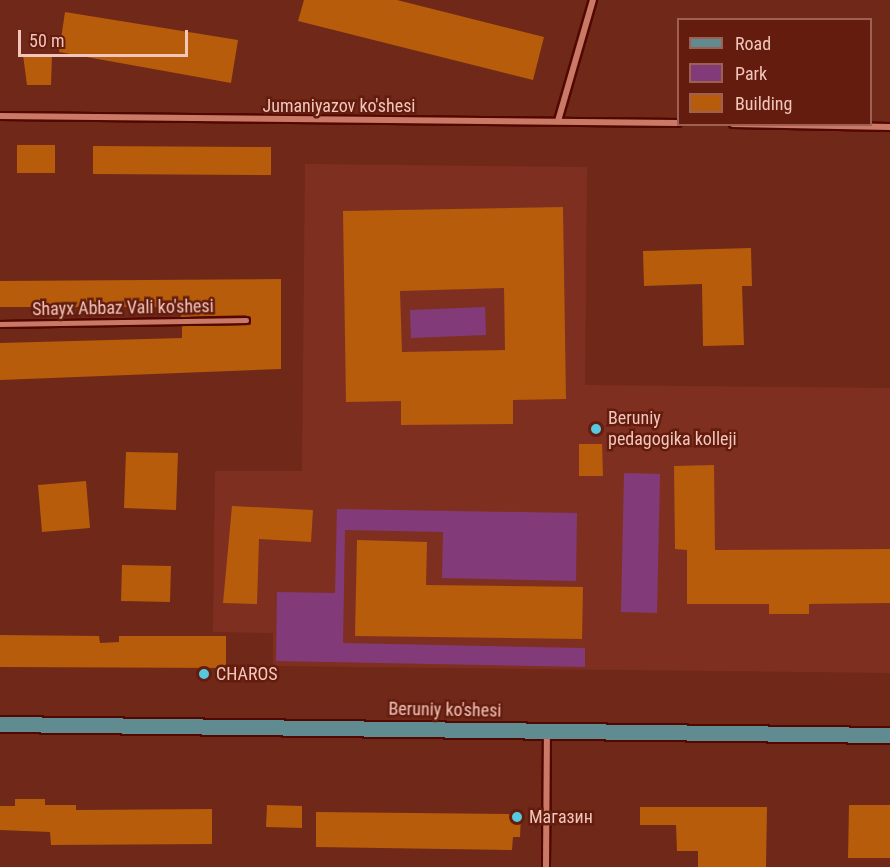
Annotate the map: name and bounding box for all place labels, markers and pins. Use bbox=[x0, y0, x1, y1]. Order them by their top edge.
place label: Beruniy pedagogika kolleji bbox=[608, 408, 737, 450]
marker: Beruniy pedagogika kolleji bbox=[589, 422, 603, 436]
place label: CHAROS bbox=[216, 663, 278, 685]
marker: CHAROS bbox=[197, 667, 211, 681]
place label: Магазин bbox=[529, 806, 593, 828]
marker: Магазин bbox=[510, 810, 524, 824]

